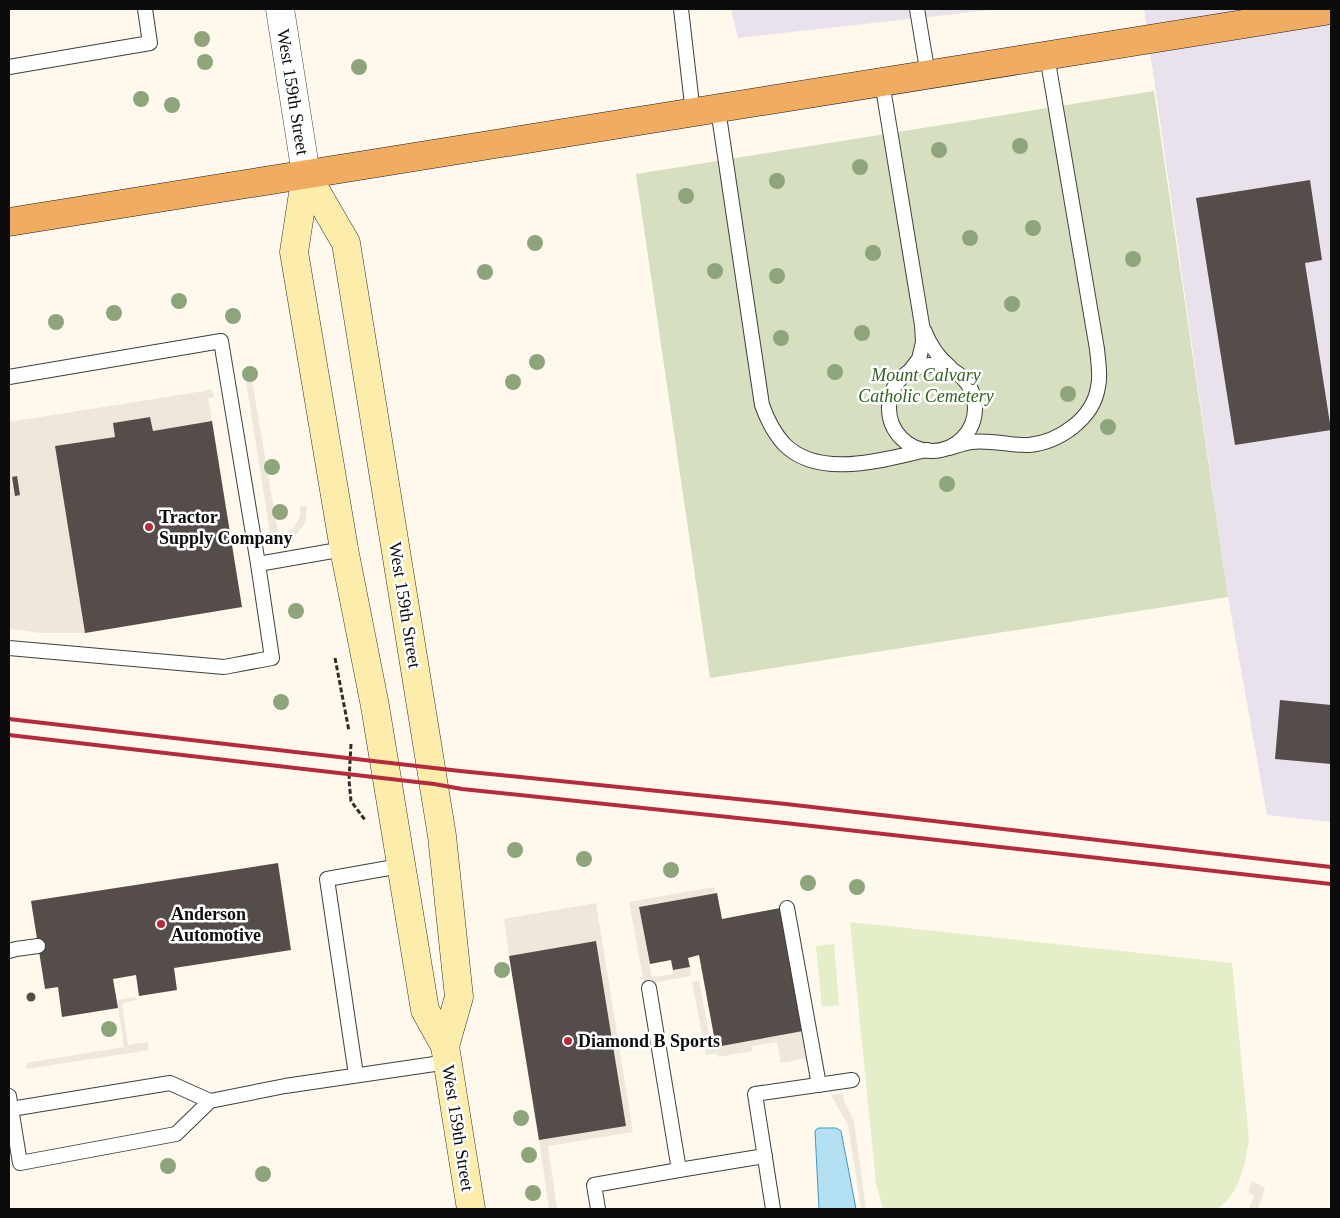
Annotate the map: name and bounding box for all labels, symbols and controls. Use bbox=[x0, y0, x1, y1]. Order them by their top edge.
street label: West 159th Street bbox=[273, 27, 313, 157]
park label: Mount Calvary Catholic Cemetery bbox=[858, 365, 994, 406]
place label: Tractor Supply Company bbox=[159, 507, 293, 548]
marker: Tractor Supply Company bbox=[143, 521, 155, 533]
street label: West 159th Street bbox=[385, 540, 425, 670]
place label: Anderson Automotive bbox=[171, 904, 261, 945]
marker: Anderson Automotive bbox=[155, 918, 167, 930]
place label: Diamond B Sports bbox=[578, 1031, 720, 1051]
marker: Diamond B Sports bbox=[562, 1035, 574, 1047]
street label: West 159th Street bbox=[438, 1063, 478, 1193]

